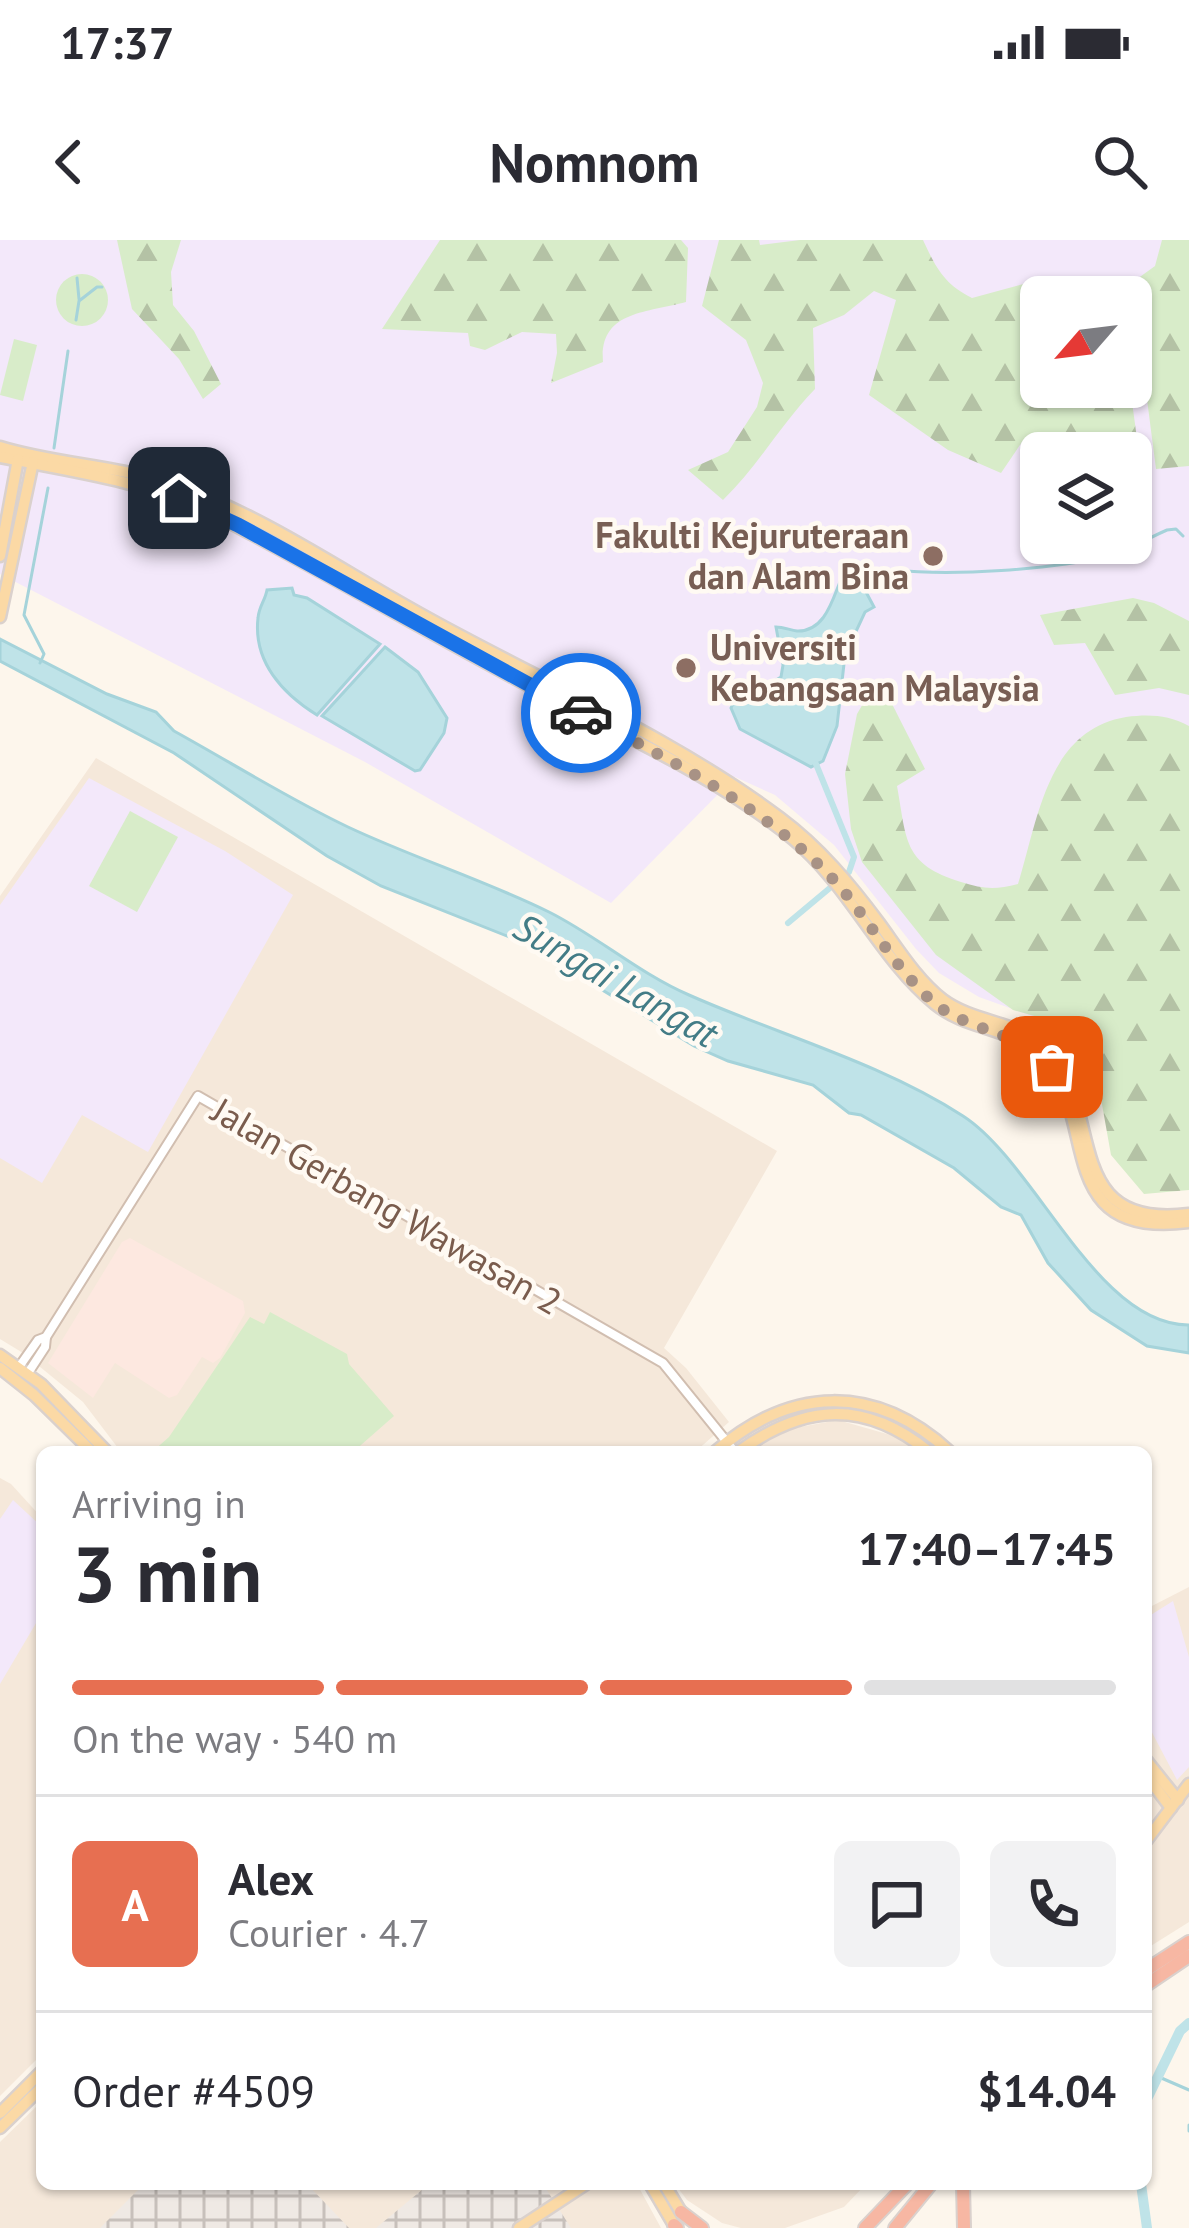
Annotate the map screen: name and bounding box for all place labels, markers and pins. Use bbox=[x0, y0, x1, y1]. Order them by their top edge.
pin bbox=[128, 447, 230, 549]
place label: Fakulti Kejuruteraan dan Alam Bina bbox=[595, 511, 909, 599]
marker: Fakulti Kejuruteraan dan Alam Bina bbox=[920, 543, 946, 569]
place label: Universiti Kebangsaan Malaysia bbox=[710, 623, 1040, 711]
marker: Universiti Kebangsaan Malaysia bbox=[673, 655, 699, 681]
pin bbox=[1001, 1016, 1103, 1118]

